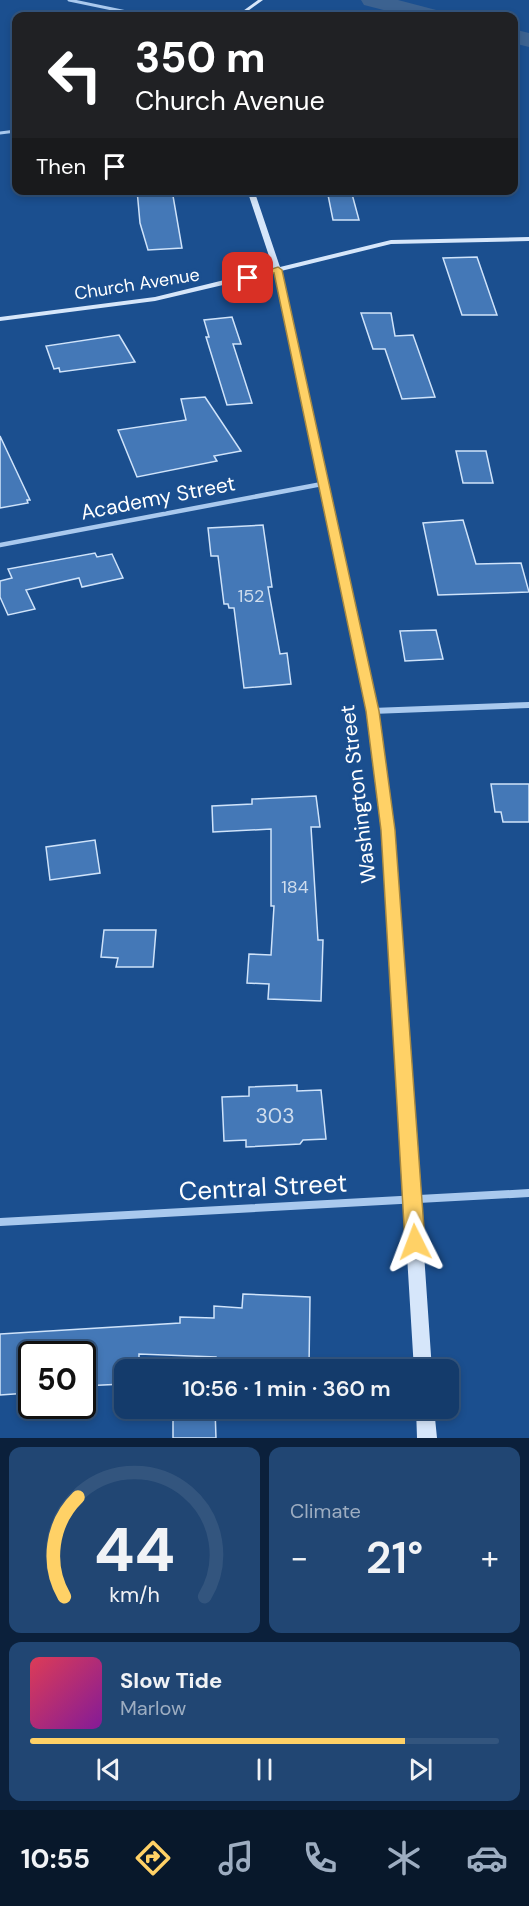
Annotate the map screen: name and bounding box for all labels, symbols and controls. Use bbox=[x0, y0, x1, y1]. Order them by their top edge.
text: 350 m bbox=[135, 30, 265, 85]
icon: left bbox=[36, 36, 114, 114]
text: Church Avenue bbox=[135, 83, 325, 118]
icon: arrive bbox=[98, 150, 131, 183]
text: Then bbox=[36, 152, 86, 181]
pin bbox=[222, 252, 273, 303]
icon: arrive bbox=[231, 261, 264, 294]
street label: Church Avenue bbox=[73, 262, 201, 306]
street label: Academy Street bbox=[78, 469, 238, 527]
house number: 152 bbox=[238, 584, 264, 608]
street label: Washington Street bbox=[333, 703, 383, 885]
house number: 184 bbox=[281, 875, 309, 899]
house number: 303 bbox=[255, 1102, 295, 1130]
street label: Central Street bbox=[178, 1166, 348, 1208]
position arrow bbox=[383, 1210, 447, 1274]
speed limit sign: 50 bbox=[18, 1341, 96, 1419]
text: 10:56 · 1 min · 360 m bbox=[182, 1374, 391, 1403]
text: Climate bbox=[290, 1498, 361, 1524]
text: 44 bbox=[94, 1509, 175, 1590]
text: 21° bbox=[366, 1528, 423, 1587]
text: − bbox=[290, 1536, 308, 1579]
text: + bbox=[481, 1536, 499, 1579]
text: km/h bbox=[109, 1581, 160, 1609]
text: Slow Tide bbox=[120, 1666, 222, 1695]
text: Marlow bbox=[120, 1695, 186, 1721]
icon: previous bbox=[92, 1753, 125, 1786]
icon: pause bbox=[248, 1753, 281, 1786]
icon: next bbox=[404, 1753, 437, 1786]
icon: directions bbox=[132, 1837, 174, 1879]
icon: music bbox=[215, 1837, 257, 1879]
icon: phone bbox=[299, 1837, 341, 1879]
icon: climate bbox=[383, 1837, 425, 1879]
icon: car bbox=[466, 1837, 508, 1879]
text: 10:55 bbox=[21, 1841, 90, 1876]

